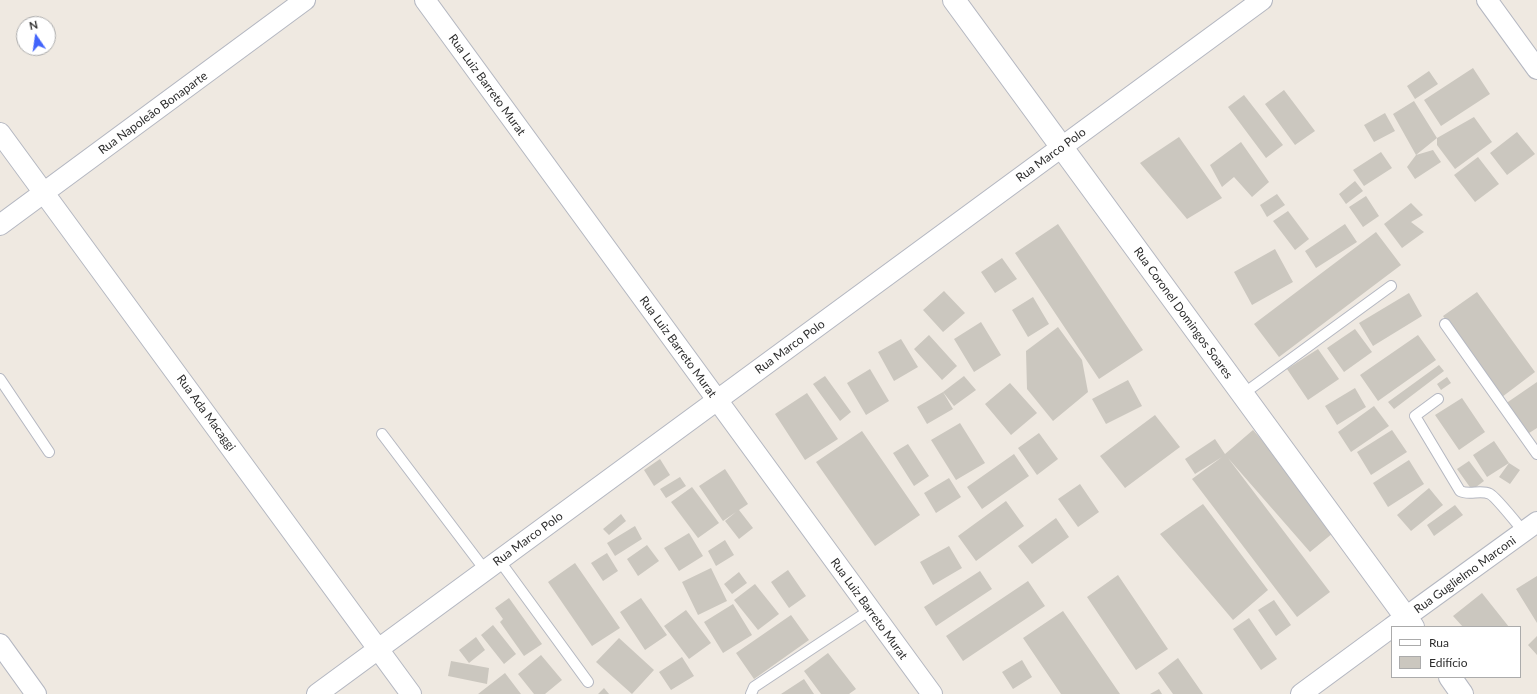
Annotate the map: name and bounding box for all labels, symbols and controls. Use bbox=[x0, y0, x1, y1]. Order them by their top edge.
north arrow bbox=[16, 16, 56, 56]
text: N bbox=[28, 18, 39, 32]
street label: Rua Luiz Barreto Murat bbox=[445, 32, 529, 138]
street label: Rua Napoleão Bonaparte bbox=[96, 69, 210, 157]
street label: Rua Marco Polo bbox=[1013, 125, 1089, 185]
street label: Rua Coronel Domingos Soares bbox=[1130, 244, 1236, 382]
street label: Rua Luiz Barreto Murat bbox=[636, 294, 720, 400]
street label: Rua Marco Polo bbox=[752, 317, 828, 377]
street label: Rua Ada Macaggi bbox=[174, 372, 238, 454]
street label: Rua Marco Polo bbox=[490, 509, 566, 569]
street label: Rua Guglielmo Marconi bbox=[1411, 533, 1519, 617]
street label: Rua Luiz Barreto Murat bbox=[827, 556, 911, 662]
legend bbox=[1391, 626, 1521, 678]
text: Rua bbox=[1429, 635, 1449, 650]
text: Edifício bbox=[1429, 655, 1468, 670]

